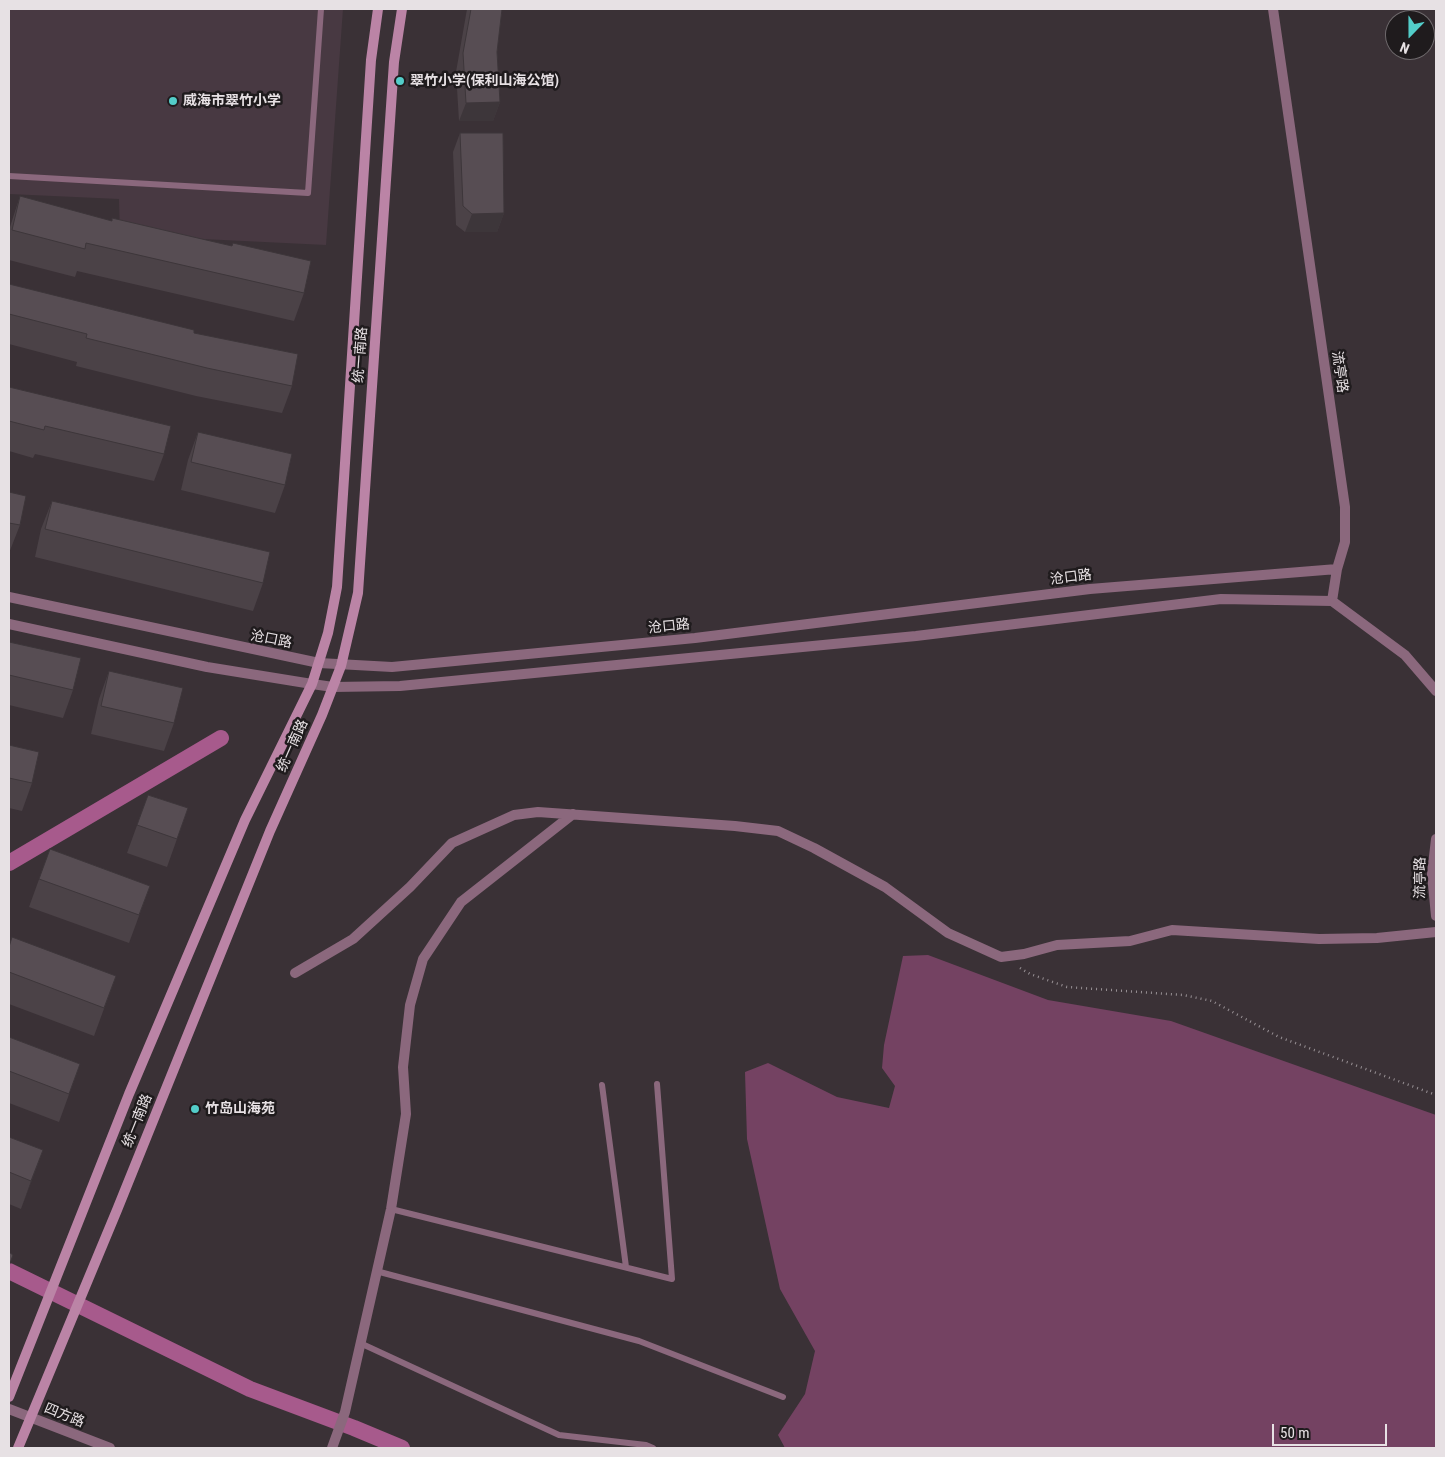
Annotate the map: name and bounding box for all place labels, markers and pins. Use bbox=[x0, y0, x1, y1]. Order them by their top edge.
place label: 翠竹小学(保利山海公馆) bbox=[410, 73, 559, 89]
marker: 翠竹小学(保利山海公馆) bbox=[394, 75, 406, 87]
place label: 威海市翠竹小学 bbox=[183, 93, 281, 109]
marker: 威海市翠竹小学 bbox=[167, 95, 179, 107]
place label: 竹岛山海苑 bbox=[205, 1101, 275, 1117]
marker: 竹岛山海苑 bbox=[189, 1103, 201, 1115]

